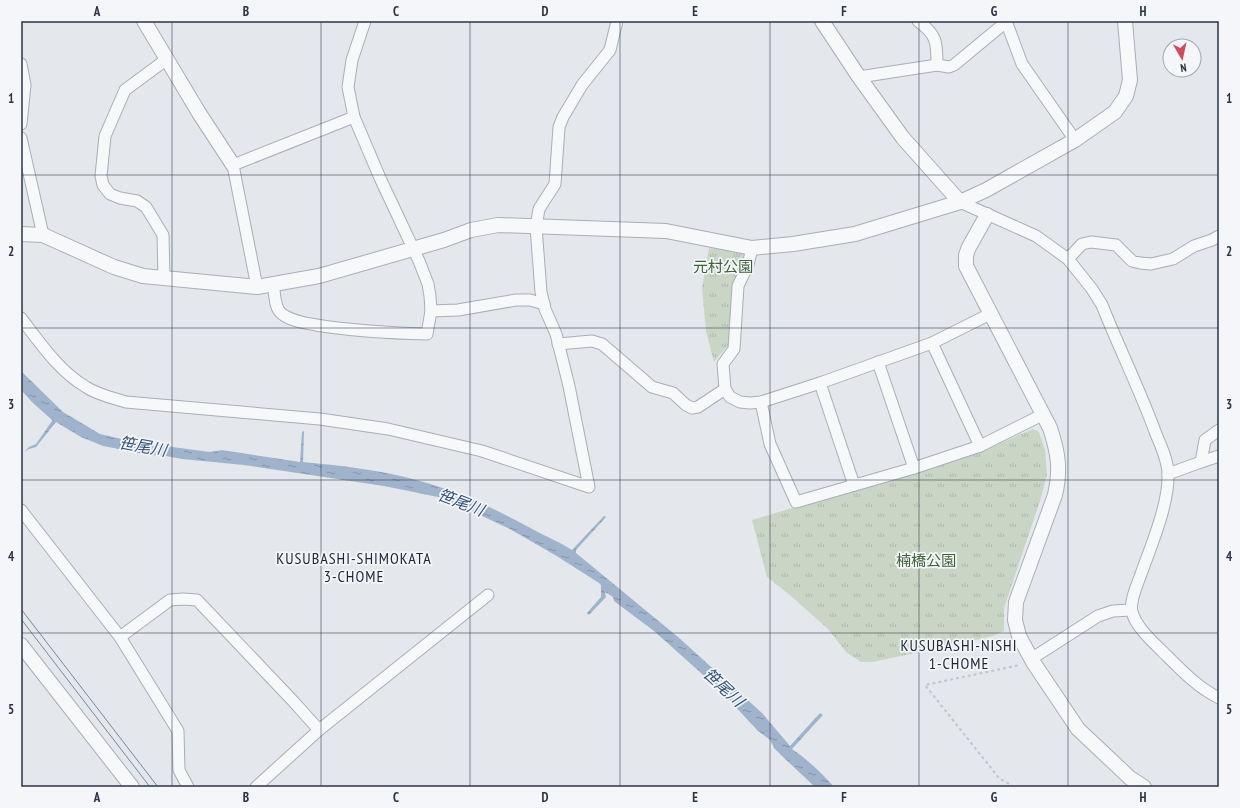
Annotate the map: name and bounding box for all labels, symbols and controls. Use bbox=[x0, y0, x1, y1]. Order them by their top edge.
text: A bbox=[93, 3, 101, 20]
text: B bbox=[243, 3, 249, 20]
text: C bbox=[393, 3, 399, 20]
text: D bbox=[542, 3, 549, 20]
text: E bbox=[692, 3, 698, 20]
text: F bbox=[841, 3, 847, 20]
text: G bbox=[991, 3, 998, 20]
text: H bbox=[1140, 3, 1147, 20]
north arrow bbox=[1162, 38, 1202, 78]
text: N bbox=[1179, 60, 1188, 75]
text: 1 bbox=[8, 90, 14, 107]
text: 1 bbox=[1226, 90, 1232, 107]
text: 2 bbox=[8, 243, 14, 260]
text: 2 bbox=[1226, 243, 1232, 260]
park label: 元村公園 bbox=[693, 257, 753, 276]
text: 3 bbox=[8, 396, 14, 413]
text: 3 bbox=[1226, 396, 1232, 413]
water label: 笹尾川 bbox=[118, 432, 170, 460]
water label: 笹尾川 bbox=[435, 484, 489, 521]
text: 4 bbox=[8, 548, 15, 565]
district label: KUSUBASHI-SHIMOKATA 3-CHOME bbox=[276, 548, 432, 586]
text: 4 bbox=[1226, 548, 1233, 565]
park label: 楠橋公園 bbox=[896, 551, 956, 570]
district label: KUSUBASHI-NISHI 1-CHOME bbox=[901, 635, 1017, 673]
water label: 笹尾川 bbox=[700, 663, 750, 712]
text: 5 bbox=[8, 701, 14, 718]
text: 5 bbox=[1226, 701, 1232, 718]
text: A bbox=[93, 789, 101, 806]
text: B bbox=[243, 789, 249, 806]
text: C bbox=[393, 789, 399, 806]
text: D bbox=[542, 789, 549, 806]
text: E bbox=[692, 789, 698, 806]
text: F bbox=[841, 789, 847, 806]
text: G bbox=[991, 789, 998, 806]
text: H bbox=[1140, 789, 1147, 806]

